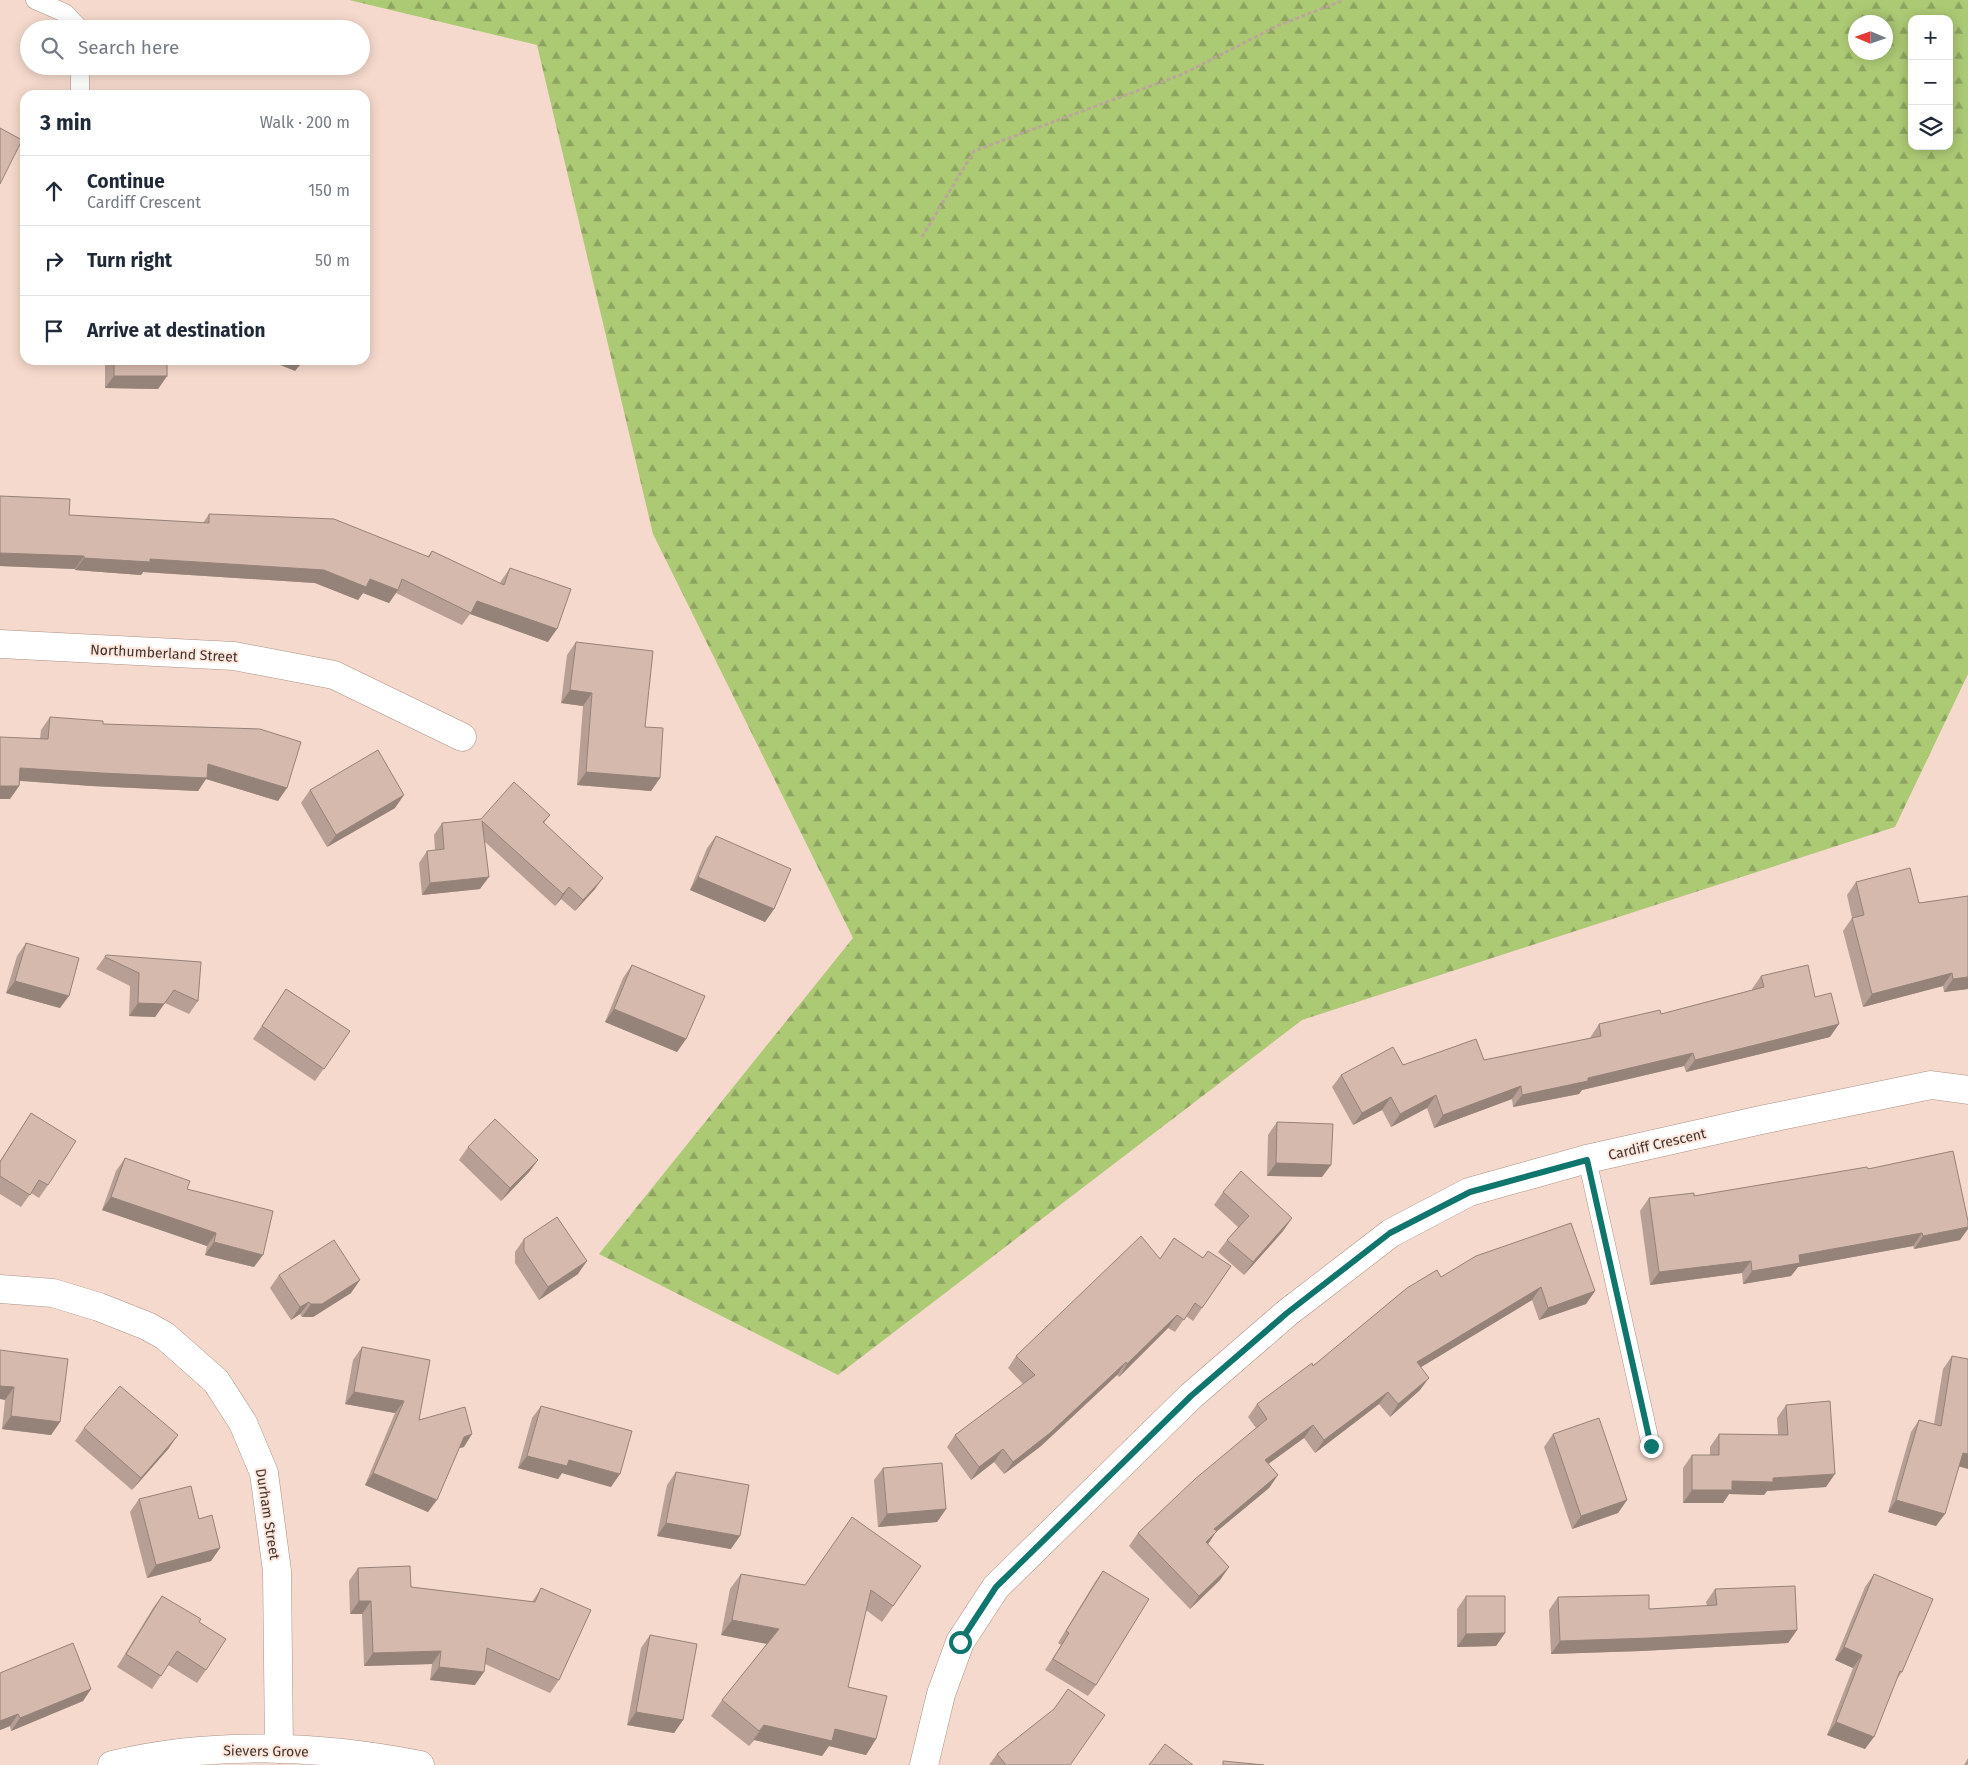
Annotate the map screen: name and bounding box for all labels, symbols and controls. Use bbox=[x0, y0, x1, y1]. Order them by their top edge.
north arrow bbox=[1848, 15, 1893, 60]
map controls bbox=[1908, 15, 1953, 150]
button: + bbox=[1908, 15, 1953, 60]
search box bbox=[20, 20, 370, 75]
icon: search bbox=[38, 34, 66, 62]
text: Search here bbox=[78, 36, 179, 59]
button: − bbox=[1908, 60, 1953, 105]
button: layers bbox=[1908, 105, 1953, 150]
text: 3 min bbox=[40, 110, 92, 136]
text: Walk · 200 m bbox=[260, 113, 350, 132]
text: Continue bbox=[87, 170, 165, 193]
icon: ahead bbox=[40, 177, 68, 205]
text: 150 m bbox=[308, 181, 350, 200]
text: Cardiff Crescent bbox=[87, 193, 201, 212]
icon: right bbox=[40, 247, 68, 275]
text: Turn right bbox=[87, 249, 172, 272]
text: 50 m bbox=[315, 251, 350, 270]
icon: arrive bbox=[40, 317, 68, 345]
text: Arrive at destination bbox=[87, 319, 266, 342]
street label: Northumberland Street bbox=[90, 641, 239, 666]
street label: Cardiff Crescent bbox=[1607, 1125, 1709, 1164]
route end bbox=[1640, 1435, 1663, 1458]
street label: Durham Street bbox=[252, 1467, 283, 1562]
route start bbox=[949, 1631, 972, 1654]
street label: Sievers Grove bbox=[223, 1742, 309, 1761]

